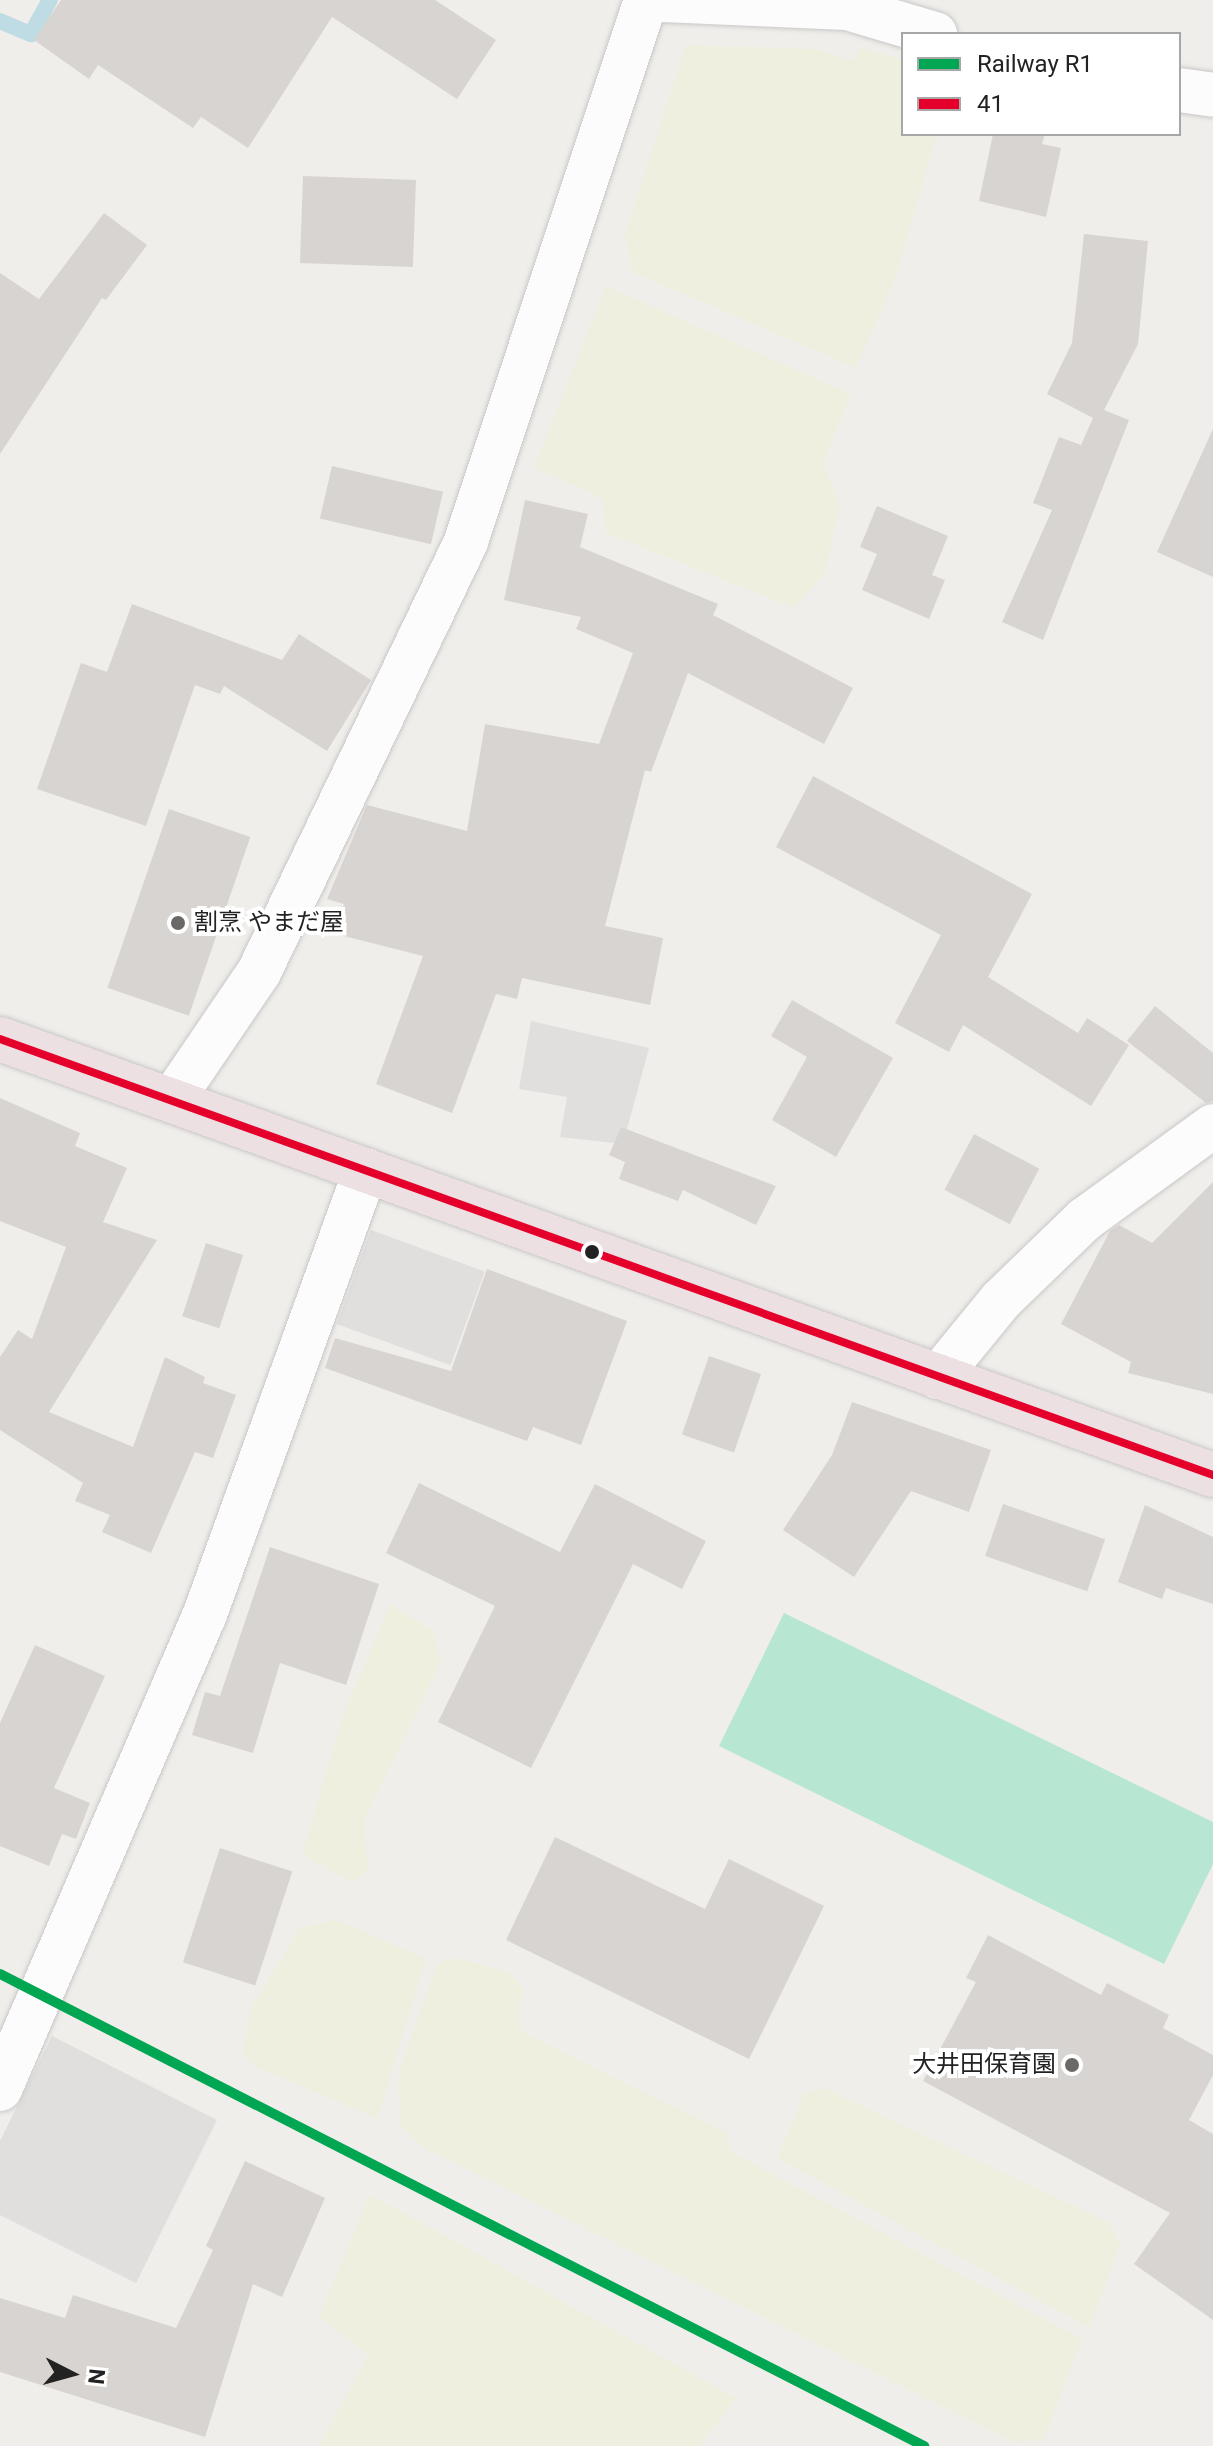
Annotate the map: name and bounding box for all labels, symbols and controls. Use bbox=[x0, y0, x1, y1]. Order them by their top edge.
legend bbox=[901, 32, 1181, 136]
text: Railway R1 bbox=[977, 50, 1093, 78]
text: 41 bbox=[977, 90, 1004, 118]
place label: 割烹 やまだ屋 bbox=[194, 909, 344, 937]
marker: 割烹 やまだ屋 bbox=[169, 914, 187, 932]
unlabelled marker bbox=[584, 1244, 600, 1260]
place label: 大井田保育園 bbox=[912, 2051, 1056, 2079]
marker: 大井田保育園 bbox=[1063, 2056, 1081, 2074]
north arrow bbox=[32, 2334, 112, 2414]
text: N bbox=[83, 2368, 110, 2386]

